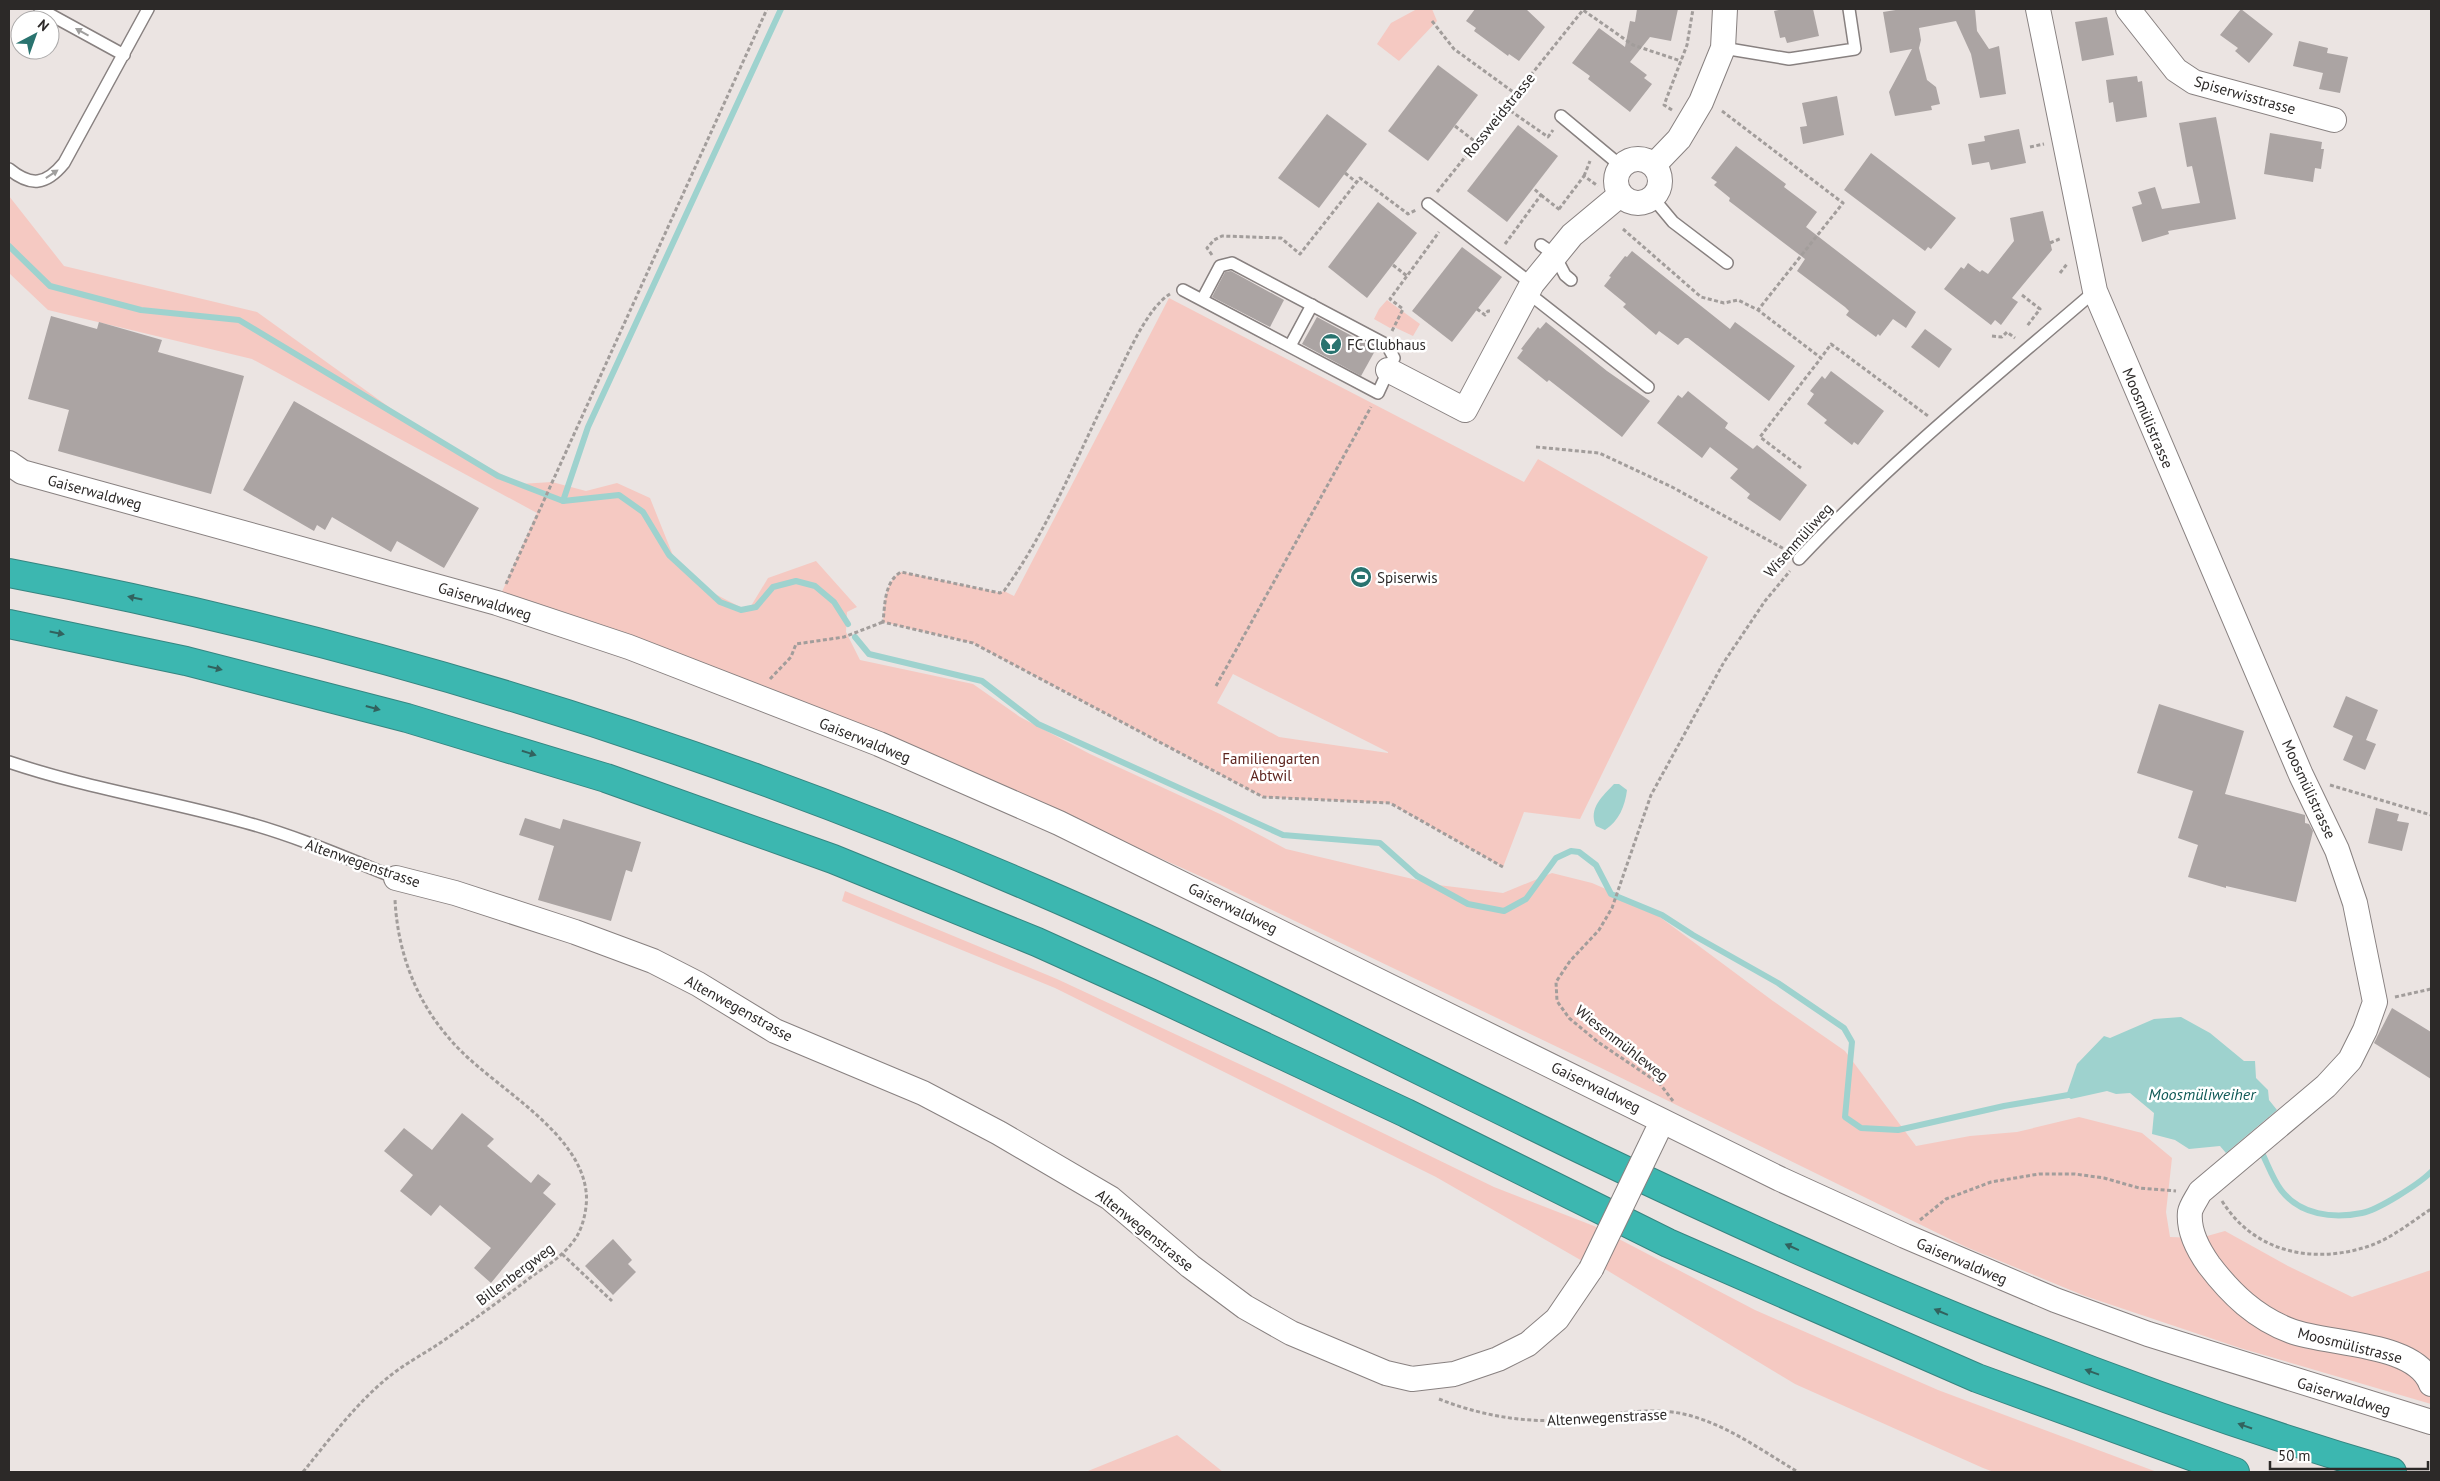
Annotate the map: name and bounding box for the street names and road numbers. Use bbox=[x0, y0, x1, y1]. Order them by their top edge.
street label: Rossweidstrasse bbox=[1459, 69, 1539, 161]
street label: Spiserwisstrasse bbox=[2192, 71, 2298, 119]
street label: Moosmülistrasse bbox=[2118, 365, 2178, 471]
street label: Gaiserwaldweg bbox=[46, 470, 144, 514]
street label: Wisenmüliweg bbox=[1760, 499, 1836, 581]
street label: Gaiserwaldweg bbox=[436, 578, 534, 624]
street label: Gaiserwaldweg bbox=[816, 713, 914, 767]
street label: Moosmülistrasse bbox=[2278, 736, 2340, 842]
street label: Altenwegenstrasse bbox=[303, 834, 423, 892]
street label: Gaiserwaldweg bbox=[1185, 878, 1281, 938]
street label: Altenwegenstrasse bbox=[682, 971, 796, 1045]
street label: Wiesenmühleweg bbox=[1572, 1001, 1672, 1085]
street label: Gaiserwaldweg bbox=[1548, 1057, 1644, 1117]
street label: Altenwegenstrasse bbox=[1092, 1185, 1198, 1275]
street label: Gaiserwaldweg bbox=[1914, 1233, 2010, 1289]
street label: Billenbergweg bbox=[472, 1239, 558, 1309]
street label: Moosmülistrasse bbox=[2296, 1323, 2404, 1367]
street label: Gaiserwaldweg bbox=[2295, 1373, 2393, 1419]
street label: Altenwegenstrasse bbox=[1546, 1404, 1668, 1430]

